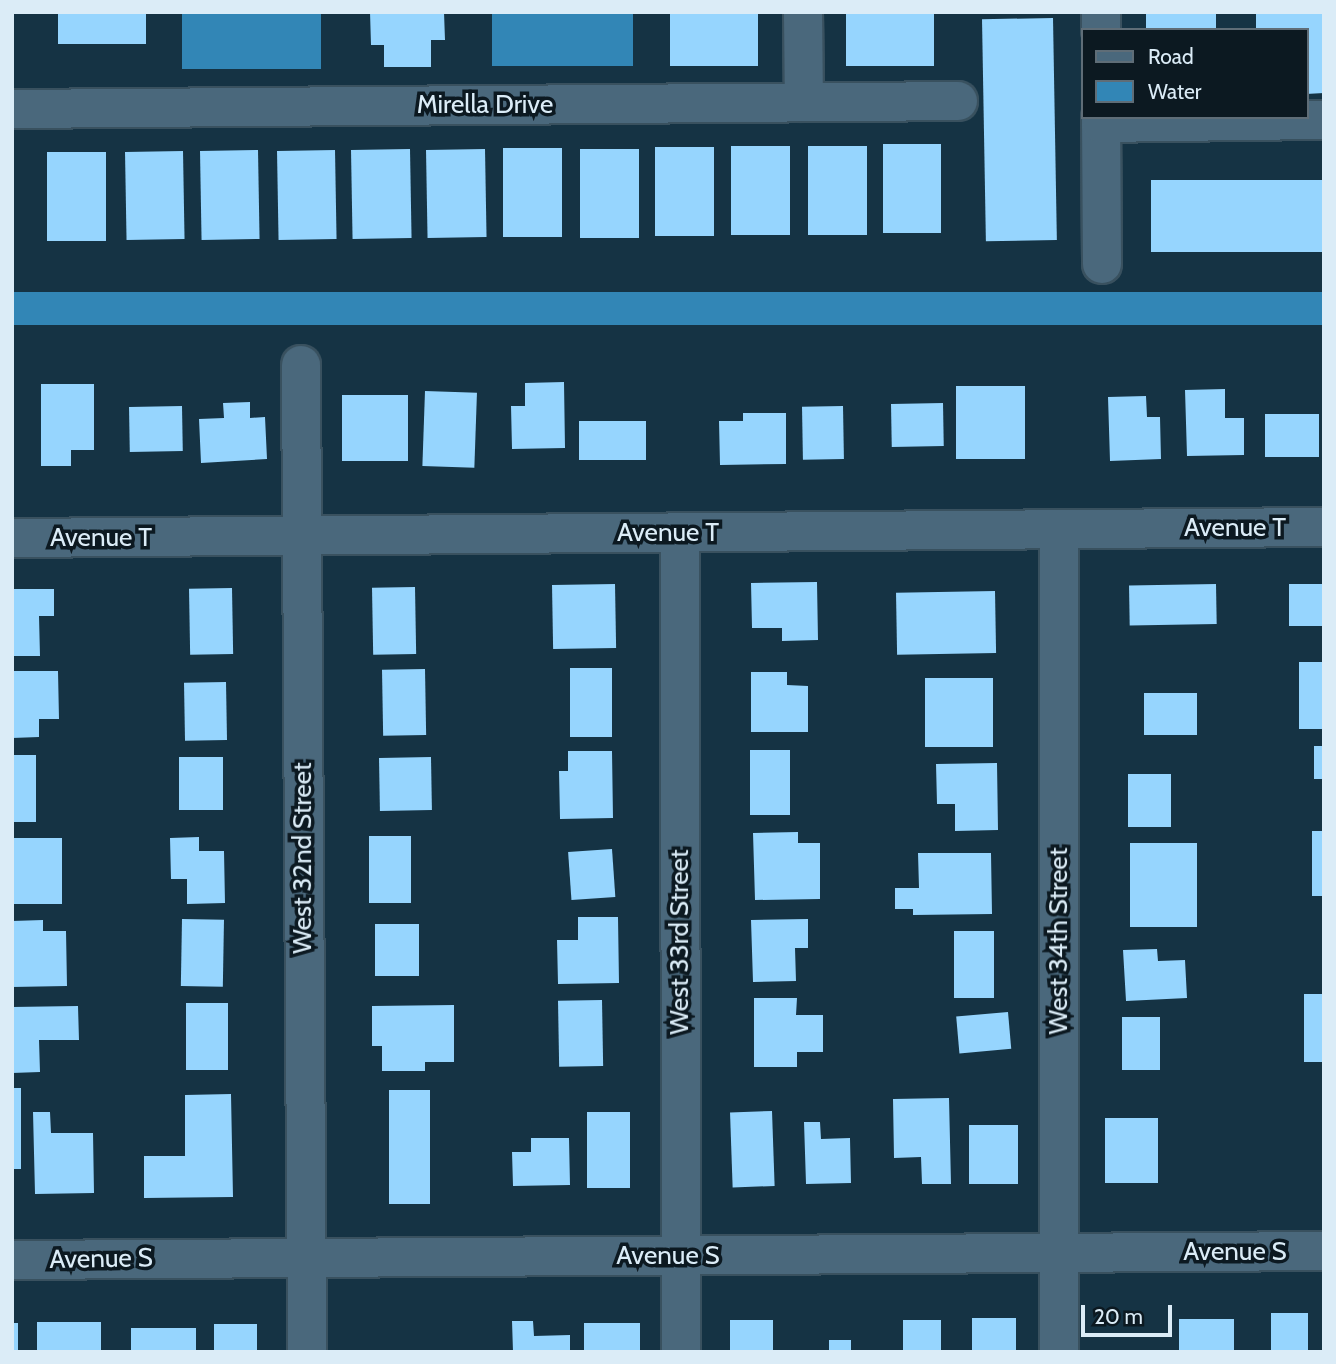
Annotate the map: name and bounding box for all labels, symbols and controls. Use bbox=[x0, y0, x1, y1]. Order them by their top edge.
legend bbox=[1080, 28, 1308, 119]
text: Road bbox=[1148, 44, 1194, 69]
text: Water bbox=[1148, 79, 1201, 104]
street label: Mirella Drive bbox=[417, 89, 553, 121]
street label: Avenue T bbox=[1184, 512, 1286, 544]
street label: Avenue T bbox=[617, 517, 719, 549]
street label: Avenue T bbox=[50, 522, 152, 554]
street label: West 32nd Street bbox=[287, 762, 319, 954]
street label: West 34th Street bbox=[1043, 848, 1075, 1034]
street label: West 33rd Street bbox=[664, 849, 696, 1035]
street label: Avenue S bbox=[1183, 1236, 1287, 1268]
street label: Avenue S bbox=[616, 1240, 720, 1272]
street label: Avenue S bbox=[49, 1242, 153, 1276]
scale bar bbox=[1084, 1290, 1175, 1334]
text: 20 m bbox=[1094, 1304, 1143, 1329]

